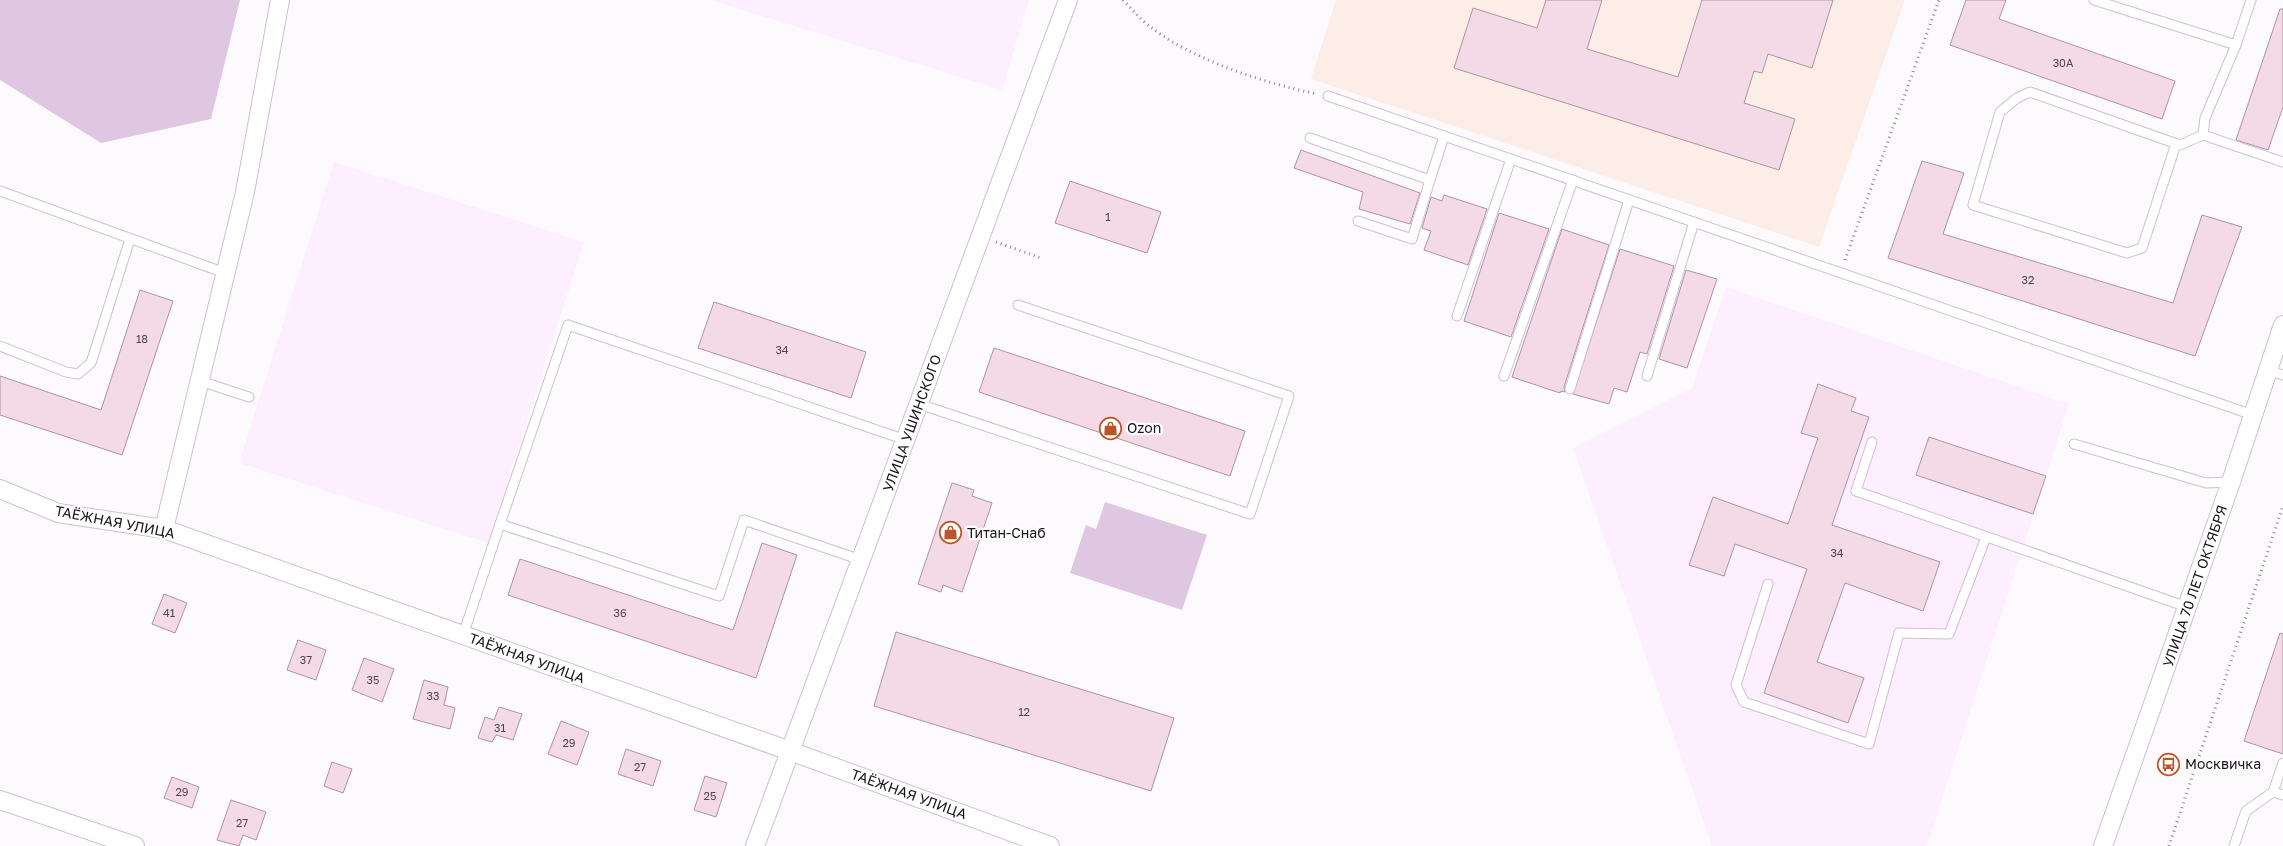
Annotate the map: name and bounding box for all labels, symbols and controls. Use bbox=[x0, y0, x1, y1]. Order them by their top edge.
house number: 30А bbox=[2053, 56, 2074, 69]
house number: 1 bbox=[1105, 210, 1111, 223]
house number: 32 bbox=[2022, 273, 2034, 286]
house number: 18 bbox=[136, 332, 148, 345]
house number: 34 bbox=[775, 343, 789, 356]
street label: УЛИЦА УШИНСКОГО bbox=[879, 352, 944, 494]
shop icon: Ozon bbox=[1099, 416, 1123, 440]
place label: Ozon bbox=[1127, 419, 1161, 436]
street label: ТАЁЖНАЯ УЛИЦА bbox=[54, 502, 177, 542]
street label: УЛИЦА 70 ЛЕТ ОКТЯБРЯ bbox=[2159, 503, 2230, 669]
shop icon: Титан-Снаб bbox=[939, 521, 963, 545]
place label: Титан-Снаб bbox=[967, 524, 1046, 541]
house number: 34 bbox=[1830, 546, 1844, 559]
house number: 41 bbox=[163, 606, 175, 619]
house number: 36 bbox=[613, 606, 627, 619]
street label: ТАЁЖНАЯ УЛИЦА bbox=[467, 629, 588, 687]
house number: 37 bbox=[300, 653, 312, 666]
house number: 35 bbox=[367, 673, 379, 686]
house number: 33 bbox=[427, 689, 439, 702]
house number: 12 bbox=[1018, 705, 1030, 718]
house number: 31 bbox=[494, 721, 506, 734]
house number: 29 bbox=[562, 736, 576, 749]
bus stop icon: Москвичка bbox=[2157, 752, 2181, 776]
place label: Москвичка bbox=[2185, 755, 2261, 772]
house number: 27 bbox=[634, 760, 646, 773]
street label: ТАЁЖНАЯ УЛИЦА bbox=[849, 765, 970, 823]
house number: 29 bbox=[175, 785, 189, 798]
house number: 25 bbox=[704, 789, 716, 802]
house number: 27 bbox=[236, 816, 248, 829]

